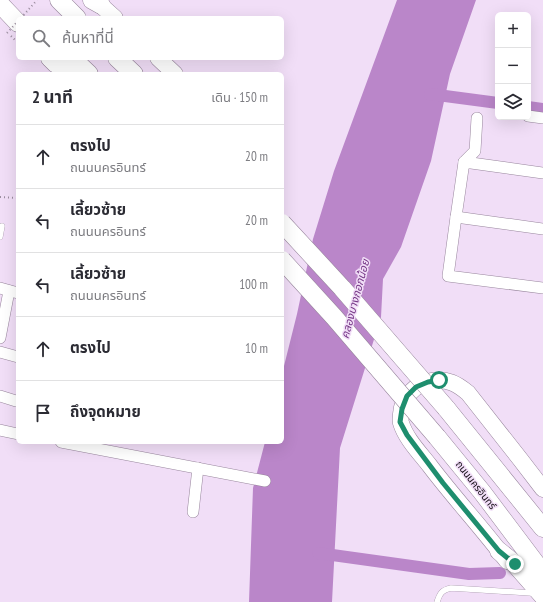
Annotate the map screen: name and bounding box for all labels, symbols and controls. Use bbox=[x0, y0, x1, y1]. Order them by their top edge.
map controls bbox=[495, 12, 531, 120]
button: + bbox=[495, 12, 531, 48]
search box bbox=[16, 16, 284, 60]
icon: search bbox=[30, 27, 52, 49]
text: ค้นหาที่นี่ bbox=[62, 28, 114, 47]
button: − bbox=[495, 48, 531, 84]
button: layers bbox=[495, 84, 531, 120]
text: 2 นาที bbox=[32, 86, 73, 108]
text: เดิน · 150 m bbox=[211, 89, 268, 106]
text: ตรงไป bbox=[70, 136, 111, 155]
icon: ahead bbox=[32, 146, 54, 168]
text: 20 m bbox=[245, 148, 268, 165]
text: ถนนนครอินทร์ bbox=[70, 159, 146, 176]
text: เลี้ยวซ้าย bbox=[70, 200, 126, 219]
icon: left bbox=[32, 210, 54, 232]
text: 20 m bbox=[245, 212, 268, 229]
text: ถนนนครอินทร์ bbox=[70, 223, 146, 240]
water label: คลองบางกอกน้อย bbox=[338, 256, 373, 340]
text: เลี้ยวซ้าย bbox=[70, 264, 126, 283]
icon: left bbox=[32, 274, 54, 296]
text: 100 m bbox=[239, 276, 268, 293]
text: ถนนนครอินทร์ bbox=[70, 287, 146, 304]
icon: ahead bbox=[32, 338, 54, 360]
text: ตรงไป bbox=[70, 338, 111, 357]
text: 10 m bbox=[245, 340, 268, 357]
route start bbox=[430, 371, 448, 389]
icon: arrive bbox=[32, 402, 54, 424]
text: ถึงจุดหมาย bbox=[70, 402, 141, 421]
street label: ถนนนครอินทร์ bbox=[453, 458, 499, 512]
route end bbox=[506, 555, 524, 573]

